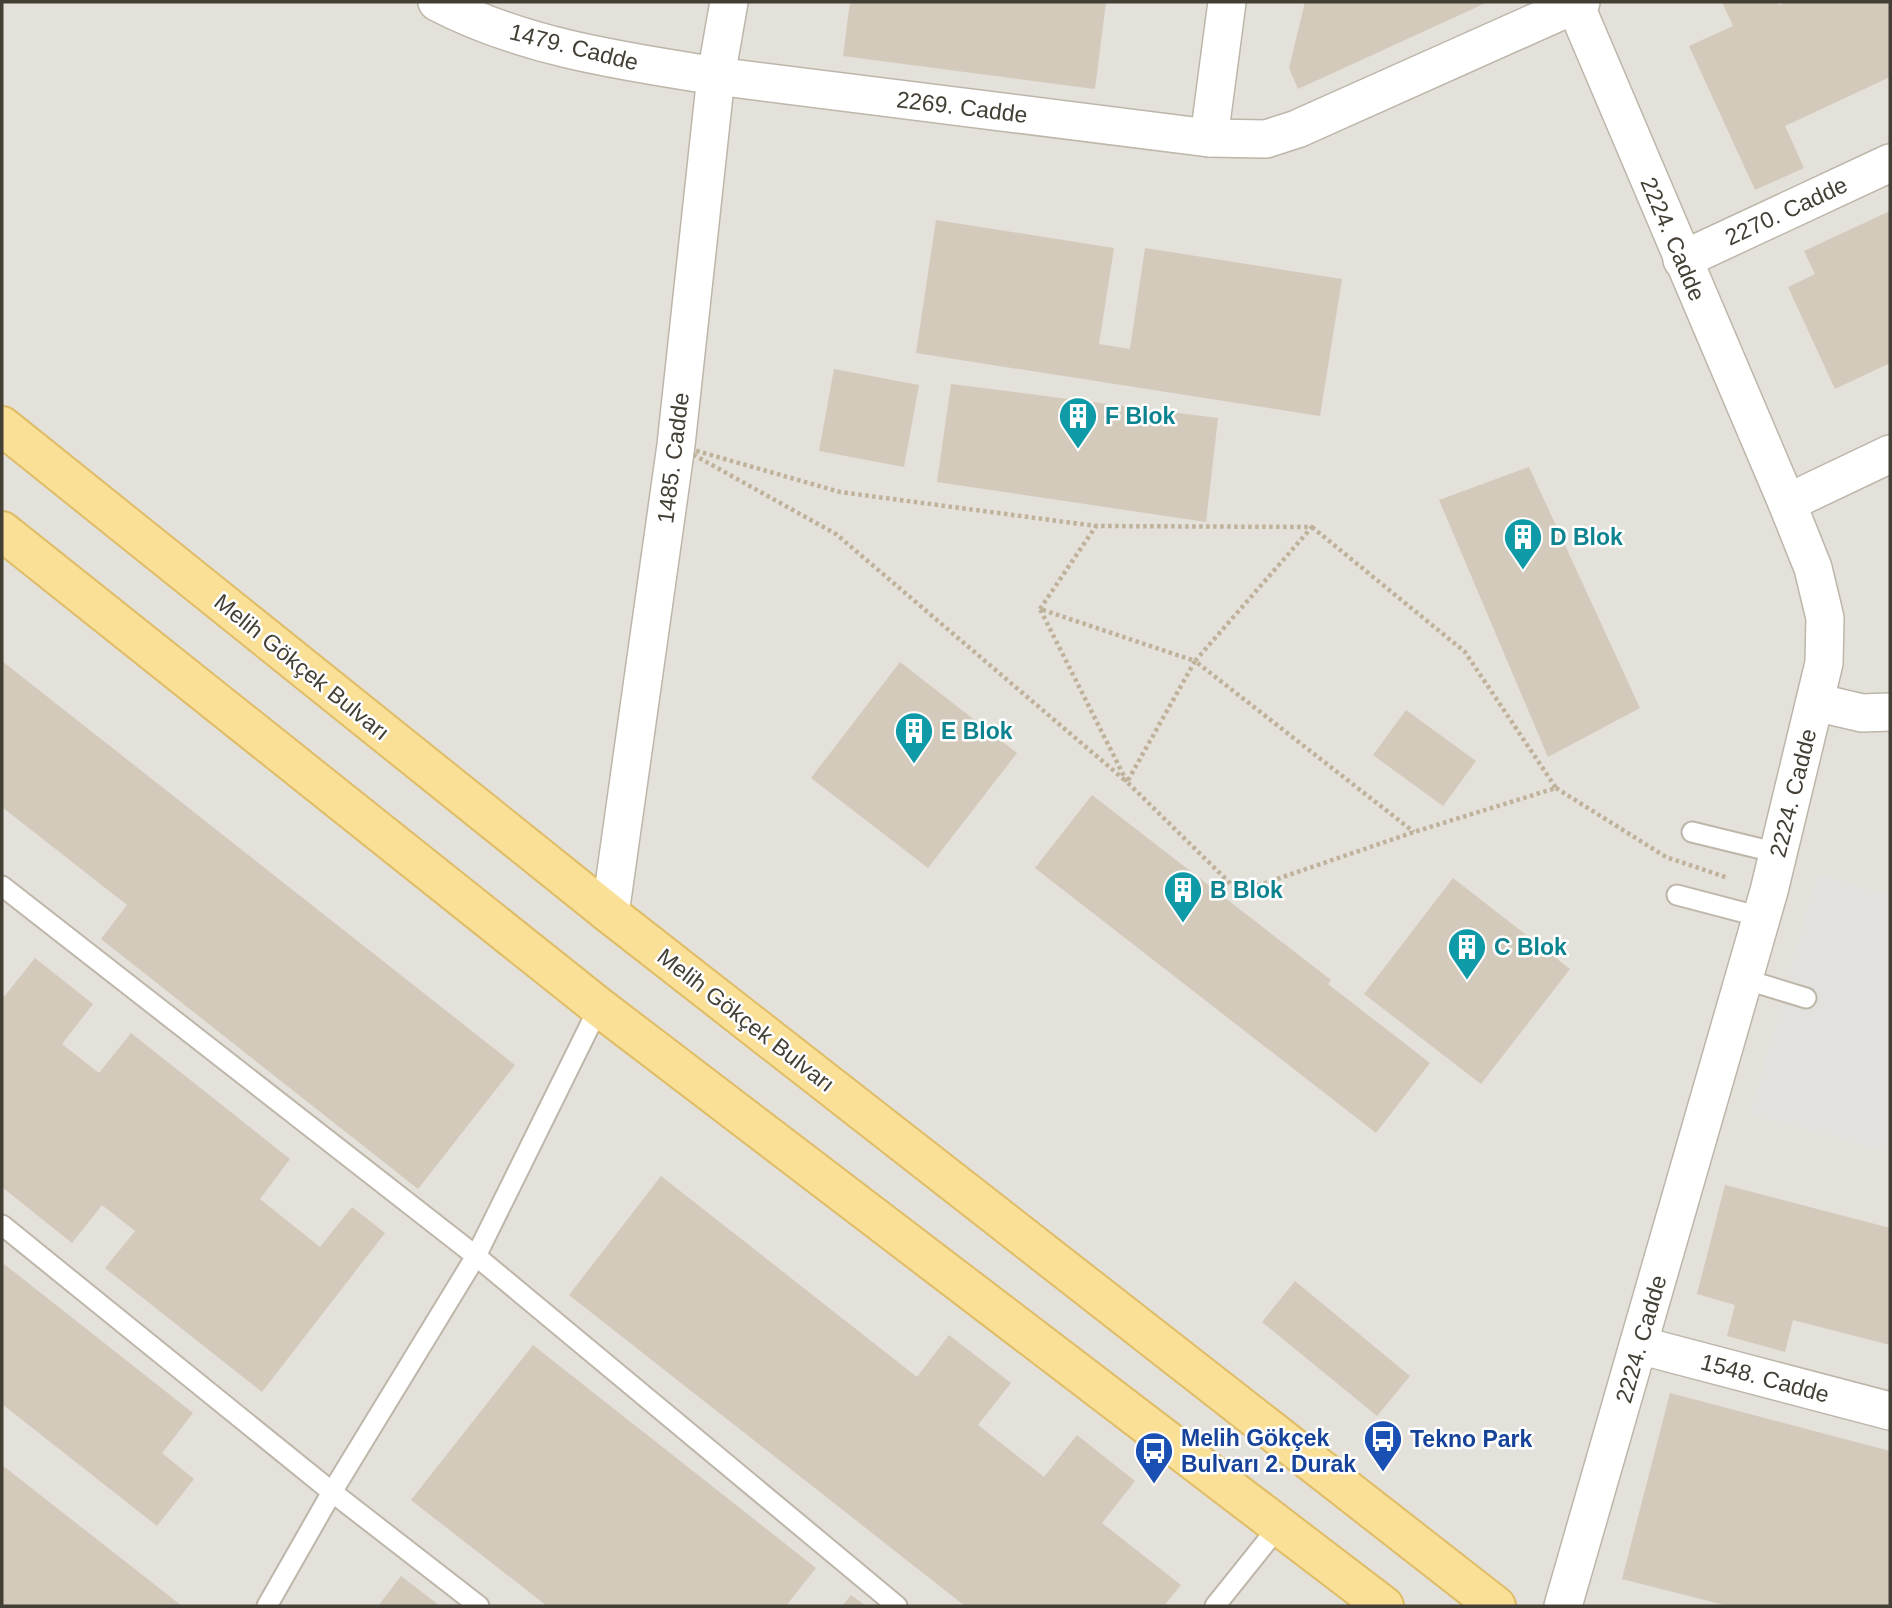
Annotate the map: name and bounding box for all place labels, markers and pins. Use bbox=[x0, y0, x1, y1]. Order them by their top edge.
building icon: F Blok bbox=[1057, 395, 1099, 450]
place label: F Blok bbox=[1105, 403, 1175, 429]
building icon: D Blok bbox=[1502, 516, 1544, 571]
place label: D Blok bbox=[1550, 524, 1623, 550]
building icon: E Blok bbox=[893, 710, 935, 765]
place label: E Blok bbox=[941, 718, 1013, 744]
building icon: B Blok bbox=[1162, 869, 1204, 924]
place label: B Blok bbox=[1210, 877, 1283, 903]
building icon: C Blok bbox=[1446, 926, 1488, 981]
place label: C Blok bbox=[1494, 934, 1567, 960]
bus stop icon: Tekno Park bbox=[1362, 1418, 1404, 1473]
place label: Melih Gökçek Bulvarı 2. Durak bbox=[1181, 1425, 1356, 1477]
place label: Tekno Park bbox=[1410, 1426, 1532, 1452]
bus stop icon: Melih Gökçek Bulvarı 2. Durak bbox=[1133, 1430, 1175, 1485]

